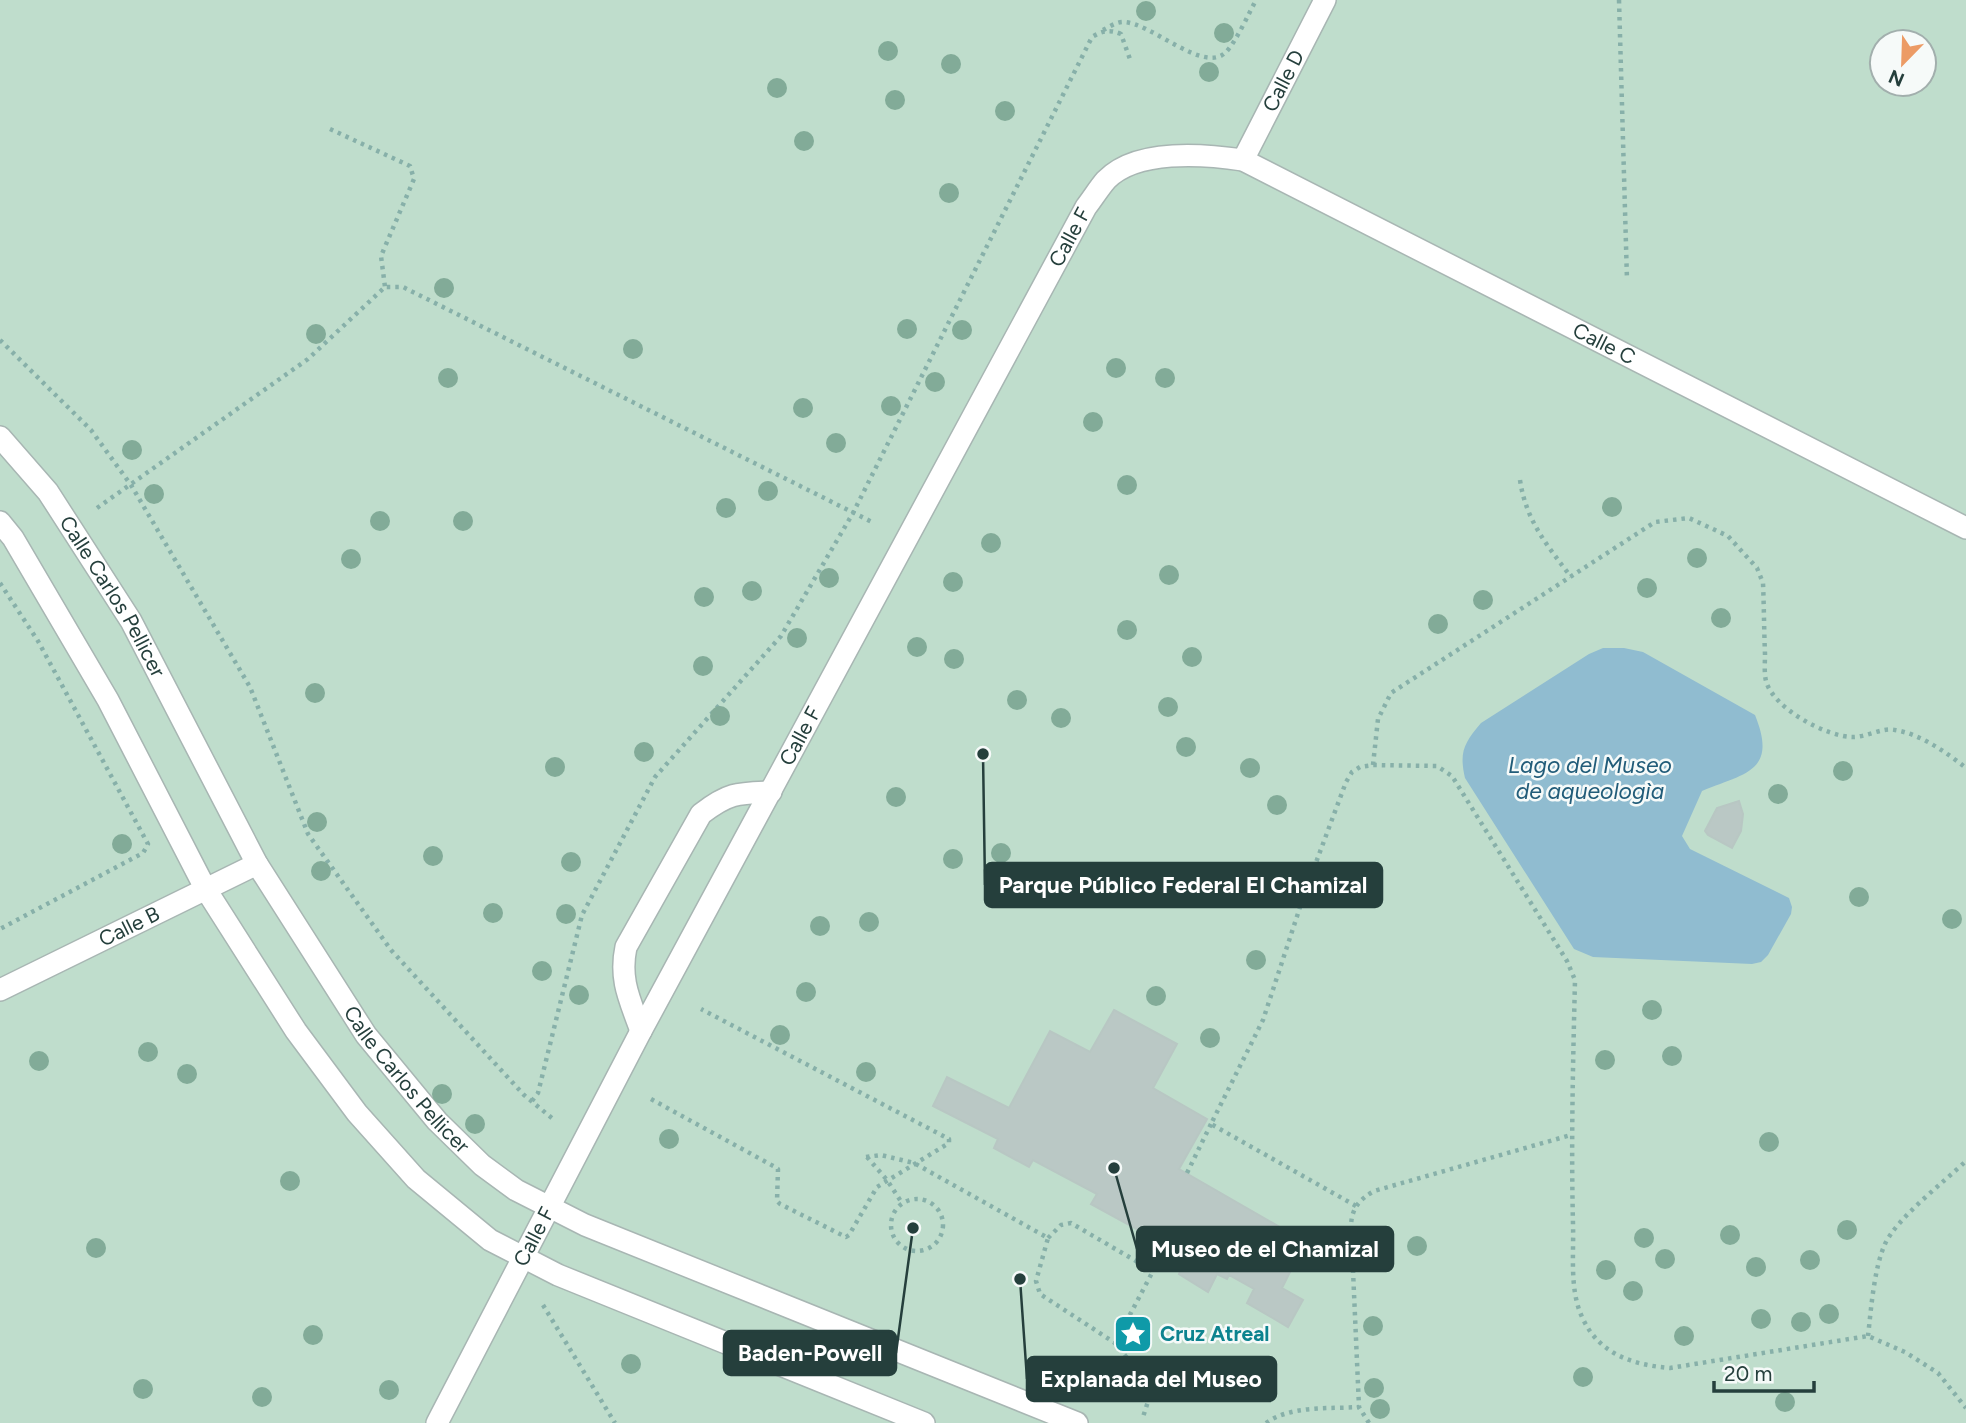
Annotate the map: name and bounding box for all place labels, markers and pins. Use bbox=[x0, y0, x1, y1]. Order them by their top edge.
callout: Parque Público Federal El Chamizal bbox=[985, 863, 1382, 907]
callout: Museo de el Chamizal bbox=[1137, 1227, 1393, 1271]
place icon: Cruz Atreal bbox=[1112, 1313, 1154, 1355]
place label: Cruz Atreal bbox=[1160, 1321, 1270, 1346]
callout: Baden-Powell bbox=[724, 1331, 896, 1375]
callout: Explanada del Museo bbox=[1027, 1357, 1276, 1401]

